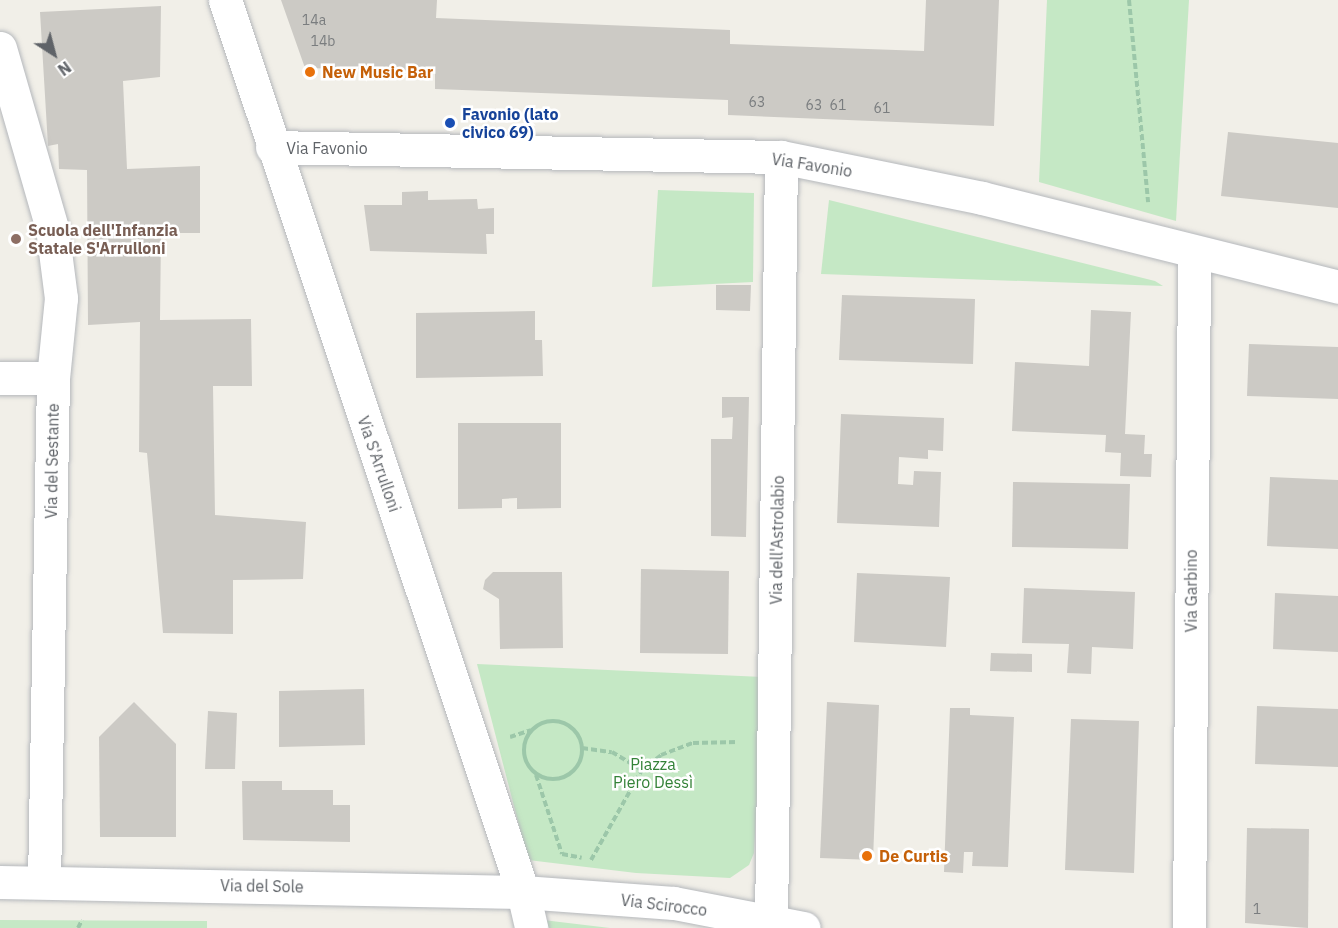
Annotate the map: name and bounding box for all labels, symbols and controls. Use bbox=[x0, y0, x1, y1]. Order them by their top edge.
house number: 14a bbox=[302, 12, 326, 28]
north arrow bbox=[24, 24, 84, 84]
house number: 14b bbox=[311, 33, 335, 49]
text: N bbox=[54, 57, 75, 80]
place label: New Music Bar bbox=[322, 62, 433, 82]
marker: New Music Bar bbox=[303, 65, 317, 79]
house number: 63 bbox=[749, 94, 765, 110]
house number: 63 bbox=[806, 97, 822, 113]
house number: 61 bbox=[830, 97, 846, 113]
house number: 61 bbox=[874, 100, 890, 116]
place label: Favonio (lato civico 69) bbox=[462, 104, 558, 142]
marker: Favonio (lato civico 69) bbox=[443, 116, 457, 130]
street label: Via Favonio bbox=[286, 138, 368, 158]
street label: Via Favonio bbox=[770, 149, 854, 181]
place label: Scuola dell'Infanzia Statale S'Arrulloni bbox=[28, 220, 178, 258]
marker: Scuola dell'Infanzia Statale S'Arrulloni bbox=[9, 232, 23, 246]
street label: Via del Sestante bbox=[41, 403, 63, 519]
street label: Via S'Arrulloni bbox=[354, 414, 404, 514]
street label: Via dell'Astrolabio bbox=[766, 475, 788, 605]
street label: Via Garbino bbox=[1181, 550, 1201, 632]
park label: Piazza Piero Dessì bbox=[613, 754, 693, 792]
place label: De Curtis bbox=[879, 846, 948, 866]
marker: De Curtis bbox=[860, 849, 874, 863]
street label: Via del Sole bbox=[220, 876, 304, 896]
street label: Via Scirocco bbox=[620, 890, 708, 920]
house number: 1 bbox=[1253, 901, 1261, 917]

